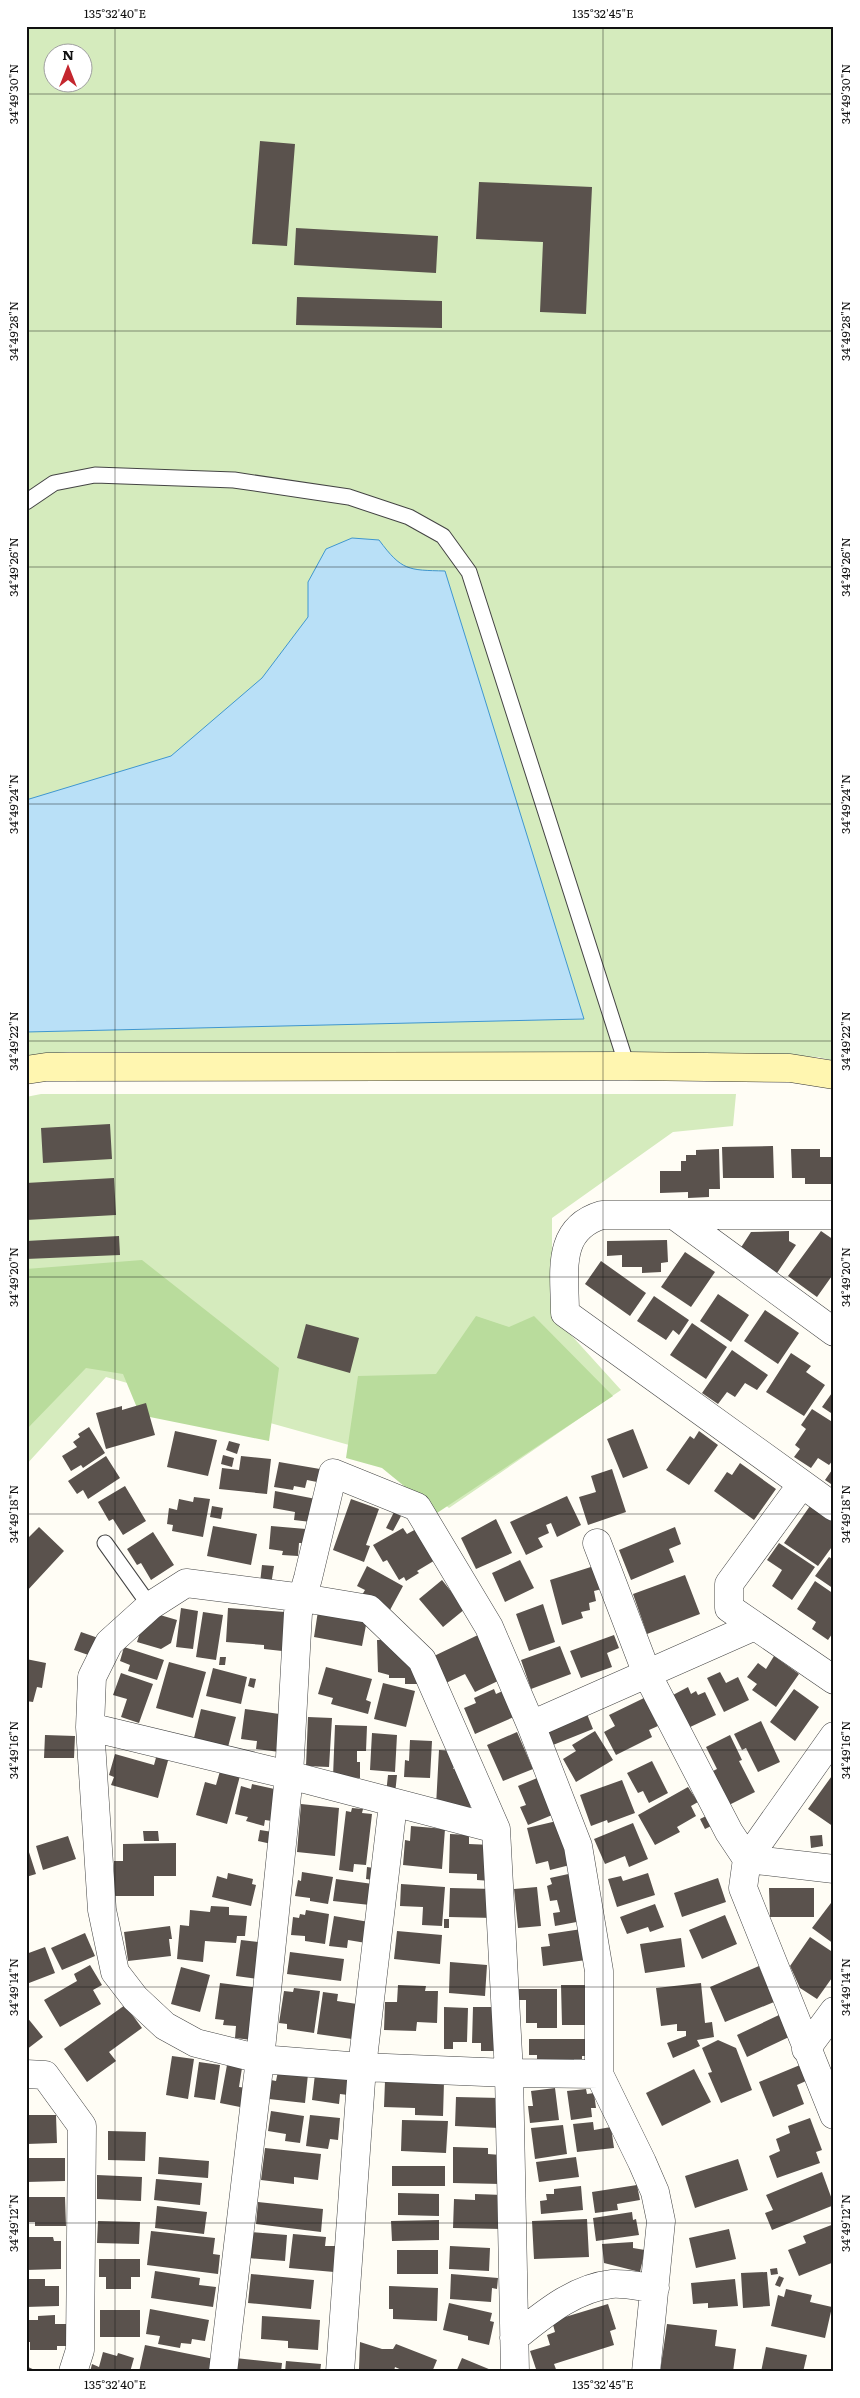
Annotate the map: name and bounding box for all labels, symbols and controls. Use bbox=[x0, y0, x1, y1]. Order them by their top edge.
text: 135°32'40"E bbox=[84, 4, 146, 22]
text: 135°32'45"E bbox=[572, 4, 634, 22]
north arrow bbox=[42, 42, 92, 92]
text: N bbox=[62, 44, 74, 64]
text: 34°49'30"N bbox=[4, 64, 22, 124]
text: 34°49'30"N bbox=[836, 64, 854, 124]
text: 34°49'28"N bbox=[4, 301, 22, 361]
text: 34°49'28"N bbox=[836, 301, 854, 361]
text: 34°49'26"N bbox=[4, 537, 22, 597]
text: 34°49'26"N bbox=[836, 537, 854, 597]
text: 34°49'24"N bbox=[4, 774, 22, 834]
text: 34°49'24"N bbox=[836, 774, 854, 834]
text: 34°49'22"N bbox=[4, 1011, 22, 1071]
text: 34°49'22"N bbox=[836, 1011, 854, 1071]
text: 34°49'20"N bbox=[4, 1247, 22, 1307]
text: 34°49'20"N bbox=[836, 1247, 854, 1307]
text: 34°49'18"N bbox=[4, 1485, 22, 1543]
text: 34°49'18"N bbox=[836, 1485, 854, 1543]
text: 34°49'16"N bbox=[4, 1721, 22, 1779]
text: 34°49'16"N bbox=[836, 1721, 854, 1779]
text: 34°49'14"N bbox=[4, 1958, 22, 2016]
text: 34°49'14"N bbox=[836, 1958, 854, 2016]
text: 34°49'12"N bbox=[4, 2194, 22, 2252]
text: 34°49'12"N bbox=[836, 2194, 854, 2252]
text: 135°32'40"E bbox=[84, 2375, 146, 2393]
text: 135°32'45"E bbox=[572, 2375, 634, 2393]

